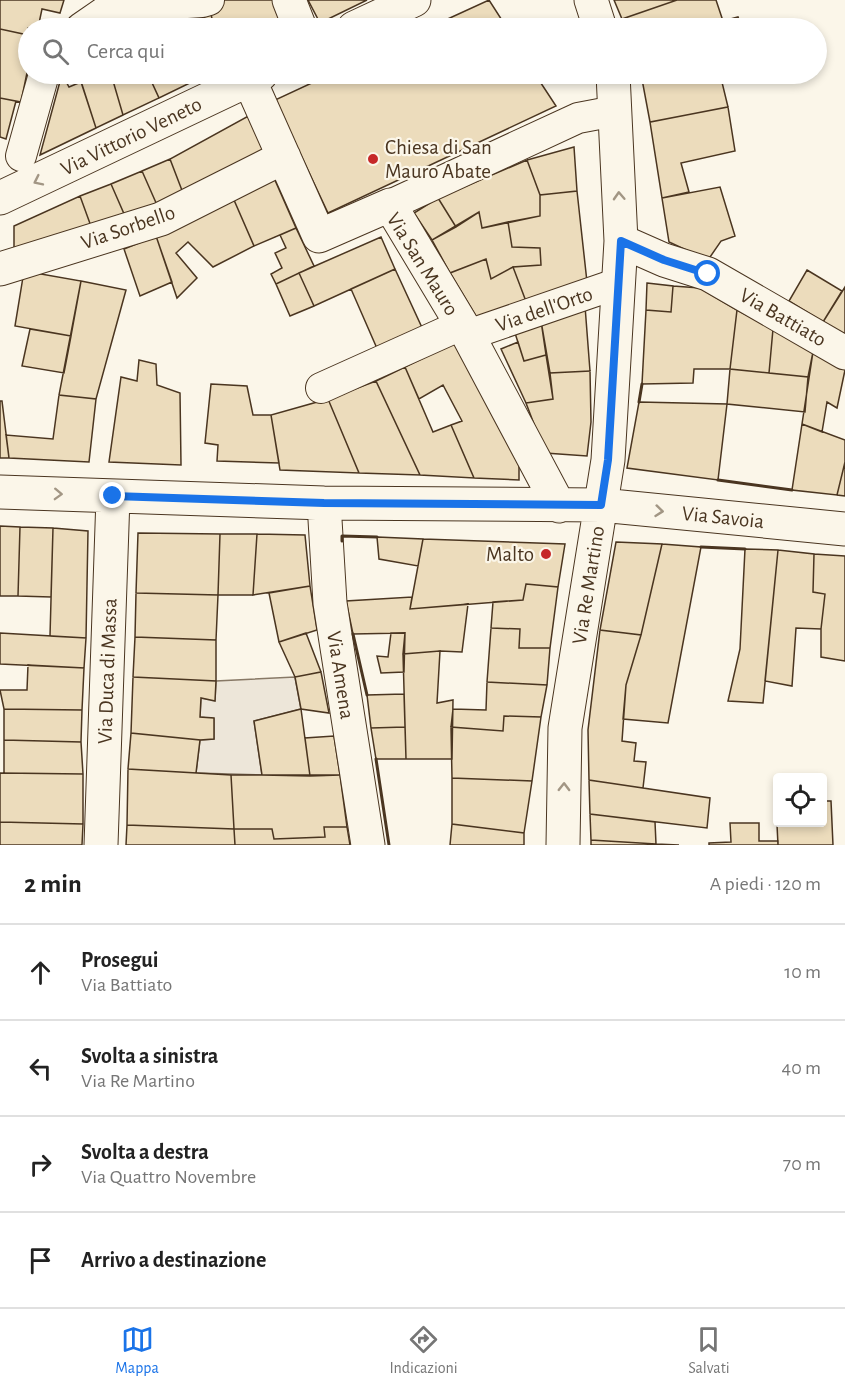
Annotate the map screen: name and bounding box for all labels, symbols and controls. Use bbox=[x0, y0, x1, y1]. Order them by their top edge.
search box bbox=[18, 18, 827, 84]
icon: search bbox=[39, 35, 72, 68]
text: Cerca qui bbox=[87, 40, 165, 62]
street label: Via Vittorio Veneto bbox=[58, 93, 205, 180]
place label: Chiesa di San Mauro Abate bbox=[385, 137, 492, 182]
marker: Chiesa di San Mauro Abate bbox=[366, 152, 380, 166]
one-way arrow bbox=[33, 173, 44, 185]
one-way arrow bbox=[613, 192, 626, 201]
street label: Via Sorbello bbox=[79, 202, 178, 253]
street label: Via San Mauro bbox=[383, 209, 462, 319]
route start bbox=[694, 260, 720, 286]
street label: Via dell'Orto bbox=[493, 283, 595, 336]
street label: Via Battiato bbox=[736, 284, 830, 351]
route end bbox=[99, 482, 125, 508]
one-way arrow bbox=[54, 488, 63, 501]
street label: Via Savoia bbox=[681, 503, 765, 532]
one-way arrow bbox=[654, 504, 664, 517]
street label: Via Re Martino bbox=[569, 524, 608, 646]
place label: Malto bbox=[486, 544, 534, 565]
marker: Malto bbox=[539, 547, 553, 561]
street label: Via Duca di Massa bbox=[94, 597, 121, 744]
street label: Via Amena bbox=[323, 629, 358, 721]
map controls bbox=[773, 773, 827, 827]
button: locate bbox=[773, 773, 827, 827]
one-way arrow bbox=[558, 782, 570, 791]
text: 2 min bbox=[24, 871, 82, 897]
text: A piedi · 120 m bbox=[710, 874, 821, 894]
text: Prosegui bbox=[81, 949, 158, 971]
icon: ahead bbox=[24, 956, 57, 989]
text: 10 m bbox=[784, 962, 821, 982]
text: Via Battiato bbox=[81, 975, 172, 995]
text: Svolta a sinistra bbox=[81, 1045, 218, 1067]
icon: left bbox=[24, 1052, 57, 1085]
text: 40 m bbox=[782, 1058, 821, 1078]
text: Via Re Martino bbox=[81, 1071, 195, 1091]
text: Svolta a destra bbox=[81, 1141, 209, 1163]
icon: right bbox=[24, 1148, 57, 1181]
text: 70 m bbox=[783, 1154, 821, 1174]
text: Via Quattro Novembre bbox=[81, 1167, 256, 1187]
icon: arrive bbox=[24, 1244, 57, 1277]
text: Arrivo a destinazione bbox=[81, 1249, 266, 1271]
tab: Mappa bbox=[115, 1323, 159, 1378]
tab: Indicazioni bbox=[389, 1323, 458, 1378]
tab: Salvati bbox=[688, 1323, 730, 1378]

